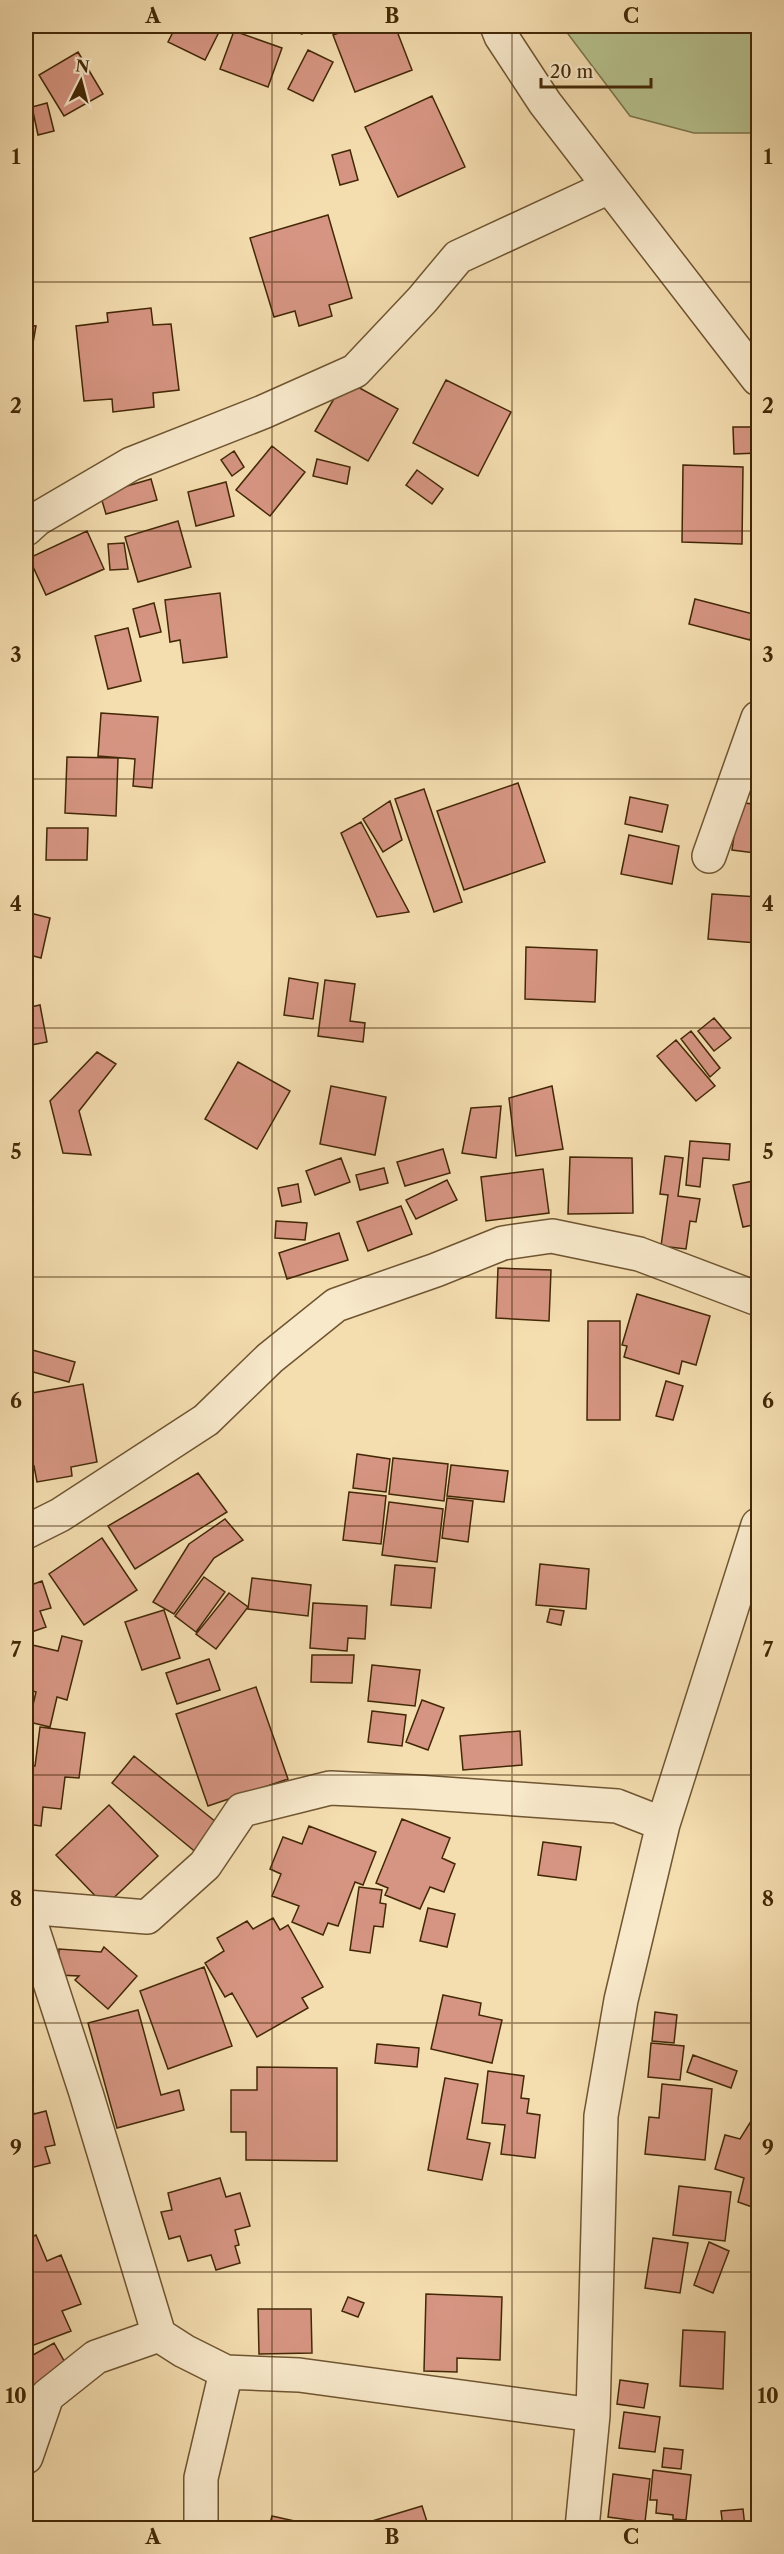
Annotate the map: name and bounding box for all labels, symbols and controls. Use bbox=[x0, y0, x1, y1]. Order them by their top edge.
text: A bbox=[144, 4, 161, 28]
text: B bbox=[385, 4, 400, 28]
text: C bbox=[623, 4, 639, 28]
north arrow bbox=[51, 51, 111, 111]
scale bar bbox=[541, 51, 650, 89]
text: N bbox=[75, 55, 91, 77]
text: 20 m bbox=[550, 61, 594, 83]
text: 1 bbox=[12, 145, 21, 169]
text: 1 bbox=[764, 145, 773, 169]
text: 2 bbox=[10, 394, 22, 418]
text: 2 bbox=[762, 394, 774, 418]
text: 3 bbox=[10, 643, 22, 667]
text: 3 bbox=[762, 643, 774, 667]
text: 4 bbox=[10, 892, 22, 916]
text: 4 bbox=[762, 892, 774, 916]
text: 5 bbox=[10, 1140, 22, 1164]
text: 5 bbox=[762, 1140, 774, 1164]
text: 6 bbox=[10, 1389, 22, 1413]
text: 6 bbox=[762, 1389, 774, 1413]
text: 7 bbox=[11, 1638, 22, 1662]
text: 7 bbox=[763, 1638, 774, 1662]
text: 8 bbox=[10, 1887, 22, 1911]
text: 8 bbox=[762, 1887, 774, 1911]
text: 9 bbox=[10, 2136, 22, 2160]
text: 9 bbox=[762, 2136, 774, 2160]
text: 10 bbox=[5, 2384, 27, 2408]
text: 10 bbox=[757, 2384, 779, 2408]
text: A bbox=[144, 2525, 161, 2549]
text: B bbox=[385, 2525, 400, 2549]
text: C bbox=[623, 2525, 639, 2549]

